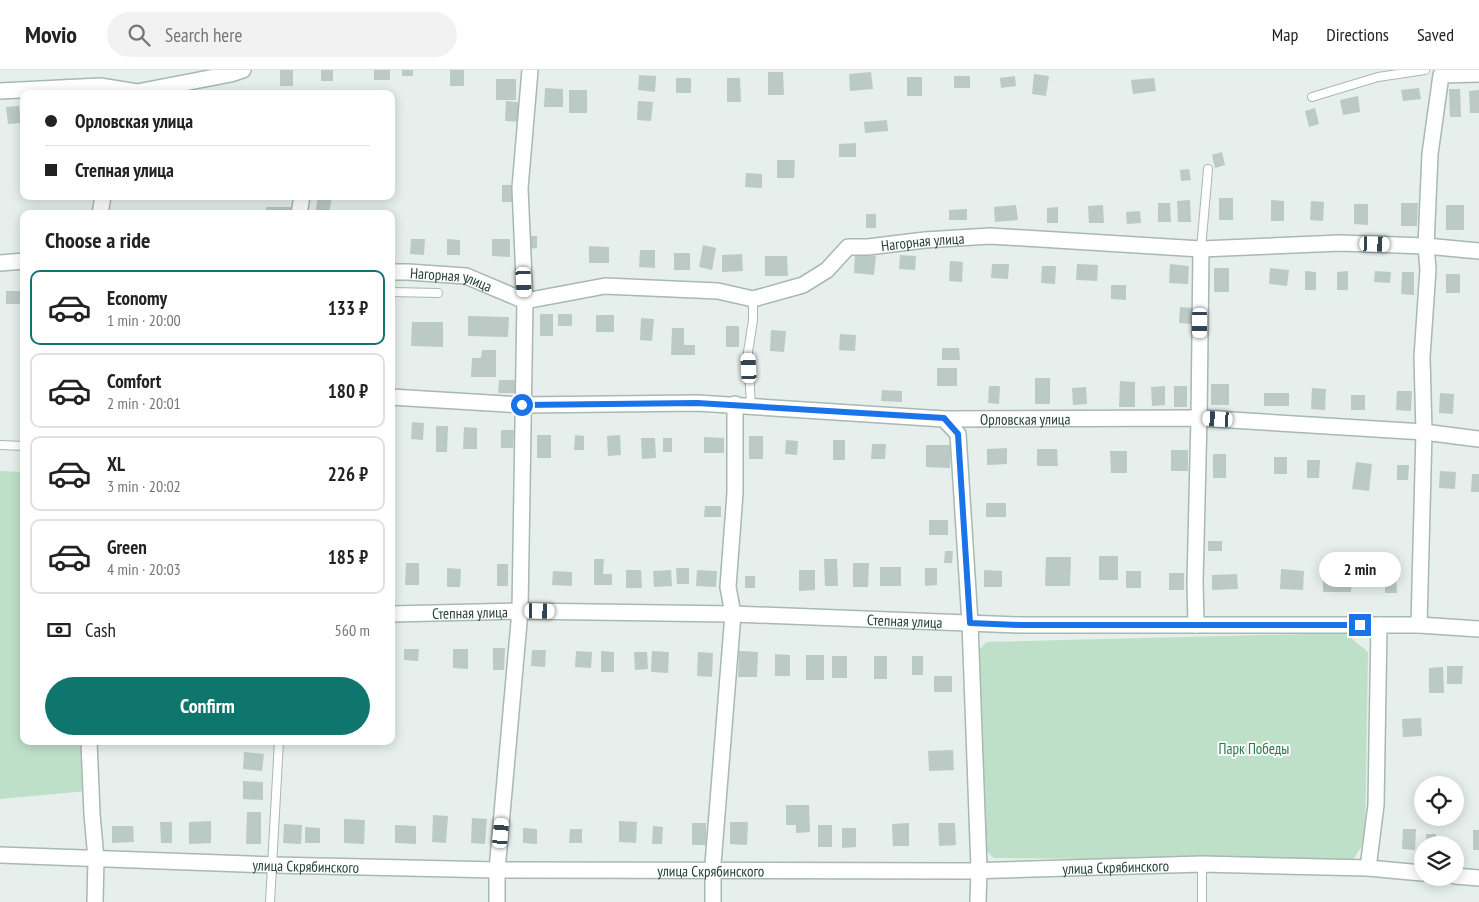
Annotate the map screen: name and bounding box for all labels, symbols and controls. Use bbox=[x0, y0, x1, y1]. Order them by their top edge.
search box bbox=[107, 12, 457, 57]
text: Movio bbox=[25, 19, 77, 50]
icon: search bbox=[125, 21, 153, 49]
text: Search here bbox=[165, 23, 242, 47]
text: Map bbox=[1272, 23, 1298, 46]
text: Directions bbox=[1326, 23, 1389, 46]
text: Saved bbox=[1417, 23, 1454, 46]
text: Орловская улица bbox=[75, 109, 193, 133]
text: Степная улица bbox=[75, 158, 174, 182]
text: Choose a ride bbox=[45, 226, 150, 254]
street label: Нагорная улица bbox=[880, 228, 965, 255]
car bbox=[1359, 236, 1390, 252]
street label: Нагорная улица bbox=[410, 263, 495, 296]
car bbox=[515, 267, 532, 297]
icon: car bbox=[47, 285, 92, 330]
text: Economy bbox=[107, 286, 167, 310]
text: 133 ₽ bbox=[328, 296, 368, 320]
car bbox=[1192, 308, 1207, 338]
text: 1 min · 20:00 bbox=[107, 310, 181, 330]
car bbox=[740, 353, 757, 383]
icon: car bbox=[47, 368, 92, 413]
text: Comfort bbox=[107, 369, 161, 393]
text: 180 ₽ bbox=[328, 379, 368, 403]
text: 2 min · 20:01 bbox=[107, 393, 181, 413]
route start bbox=[511, 394, 533, 416]
street label: Орловская улица bbox=[980, 409, 1070, 428]
car bbox=[1202, 411, 1233, 427]
icon: car bbox=[47, 451, 92, 496]
text: XL bbox=[107, 452, 125, 476]
text: 226 ₽ bbox=[328, 462, 368, 486]
text: 3 min · 20:02 bbox=[107, 476, 181, 496]
icon: car bbox=[47, 534, 92, 579]
text: Green bbox=[107, 535, 147, 559]
text: 185 ₽ bbox=[328, 545, 368, 569]
callout: 2 min bbox=[1319, 552, 1401, 588]
text: 4 min · 20:03 bbox=[107, 559, 181, 579]
text: 2 min bbox=[1344, 559, 1376, 579]
street label: Степная улица bbox=[432, 602, 508, 623]
car bbox=[524, 603, 555, 619]
street label: Степная улица bbox=[867, 610, 943, 631]
route end bbox=[1349, 614, 1371, 636]
icon: cash bbox=[45, 616, 73, 644]
text: Cash bbox=[85, 618, 116, 642]
text: 560 m bbox=[335, 620, 370, 640]
button: Confirm bbox=[45, 677, 370, 735]
park label: Парк Победы bbox=[1219, 739, 1289, 758]
map controls bbox=[1414, 776, 1464, 886]
button: locate bbox=[1414, 776, 1464, 826]
car bbox=[492, 817, 509, 849]
button: layers bbox=[1414, 836, 1464, 886]
street label: улица Скрябинского bbox=[252, 855, 359, 876]
street label: улица Скрябинского bbox=[1062, 855, 1169, 878]
street label: улица Скрябинского bbox=[657, 861, 764, 880]

